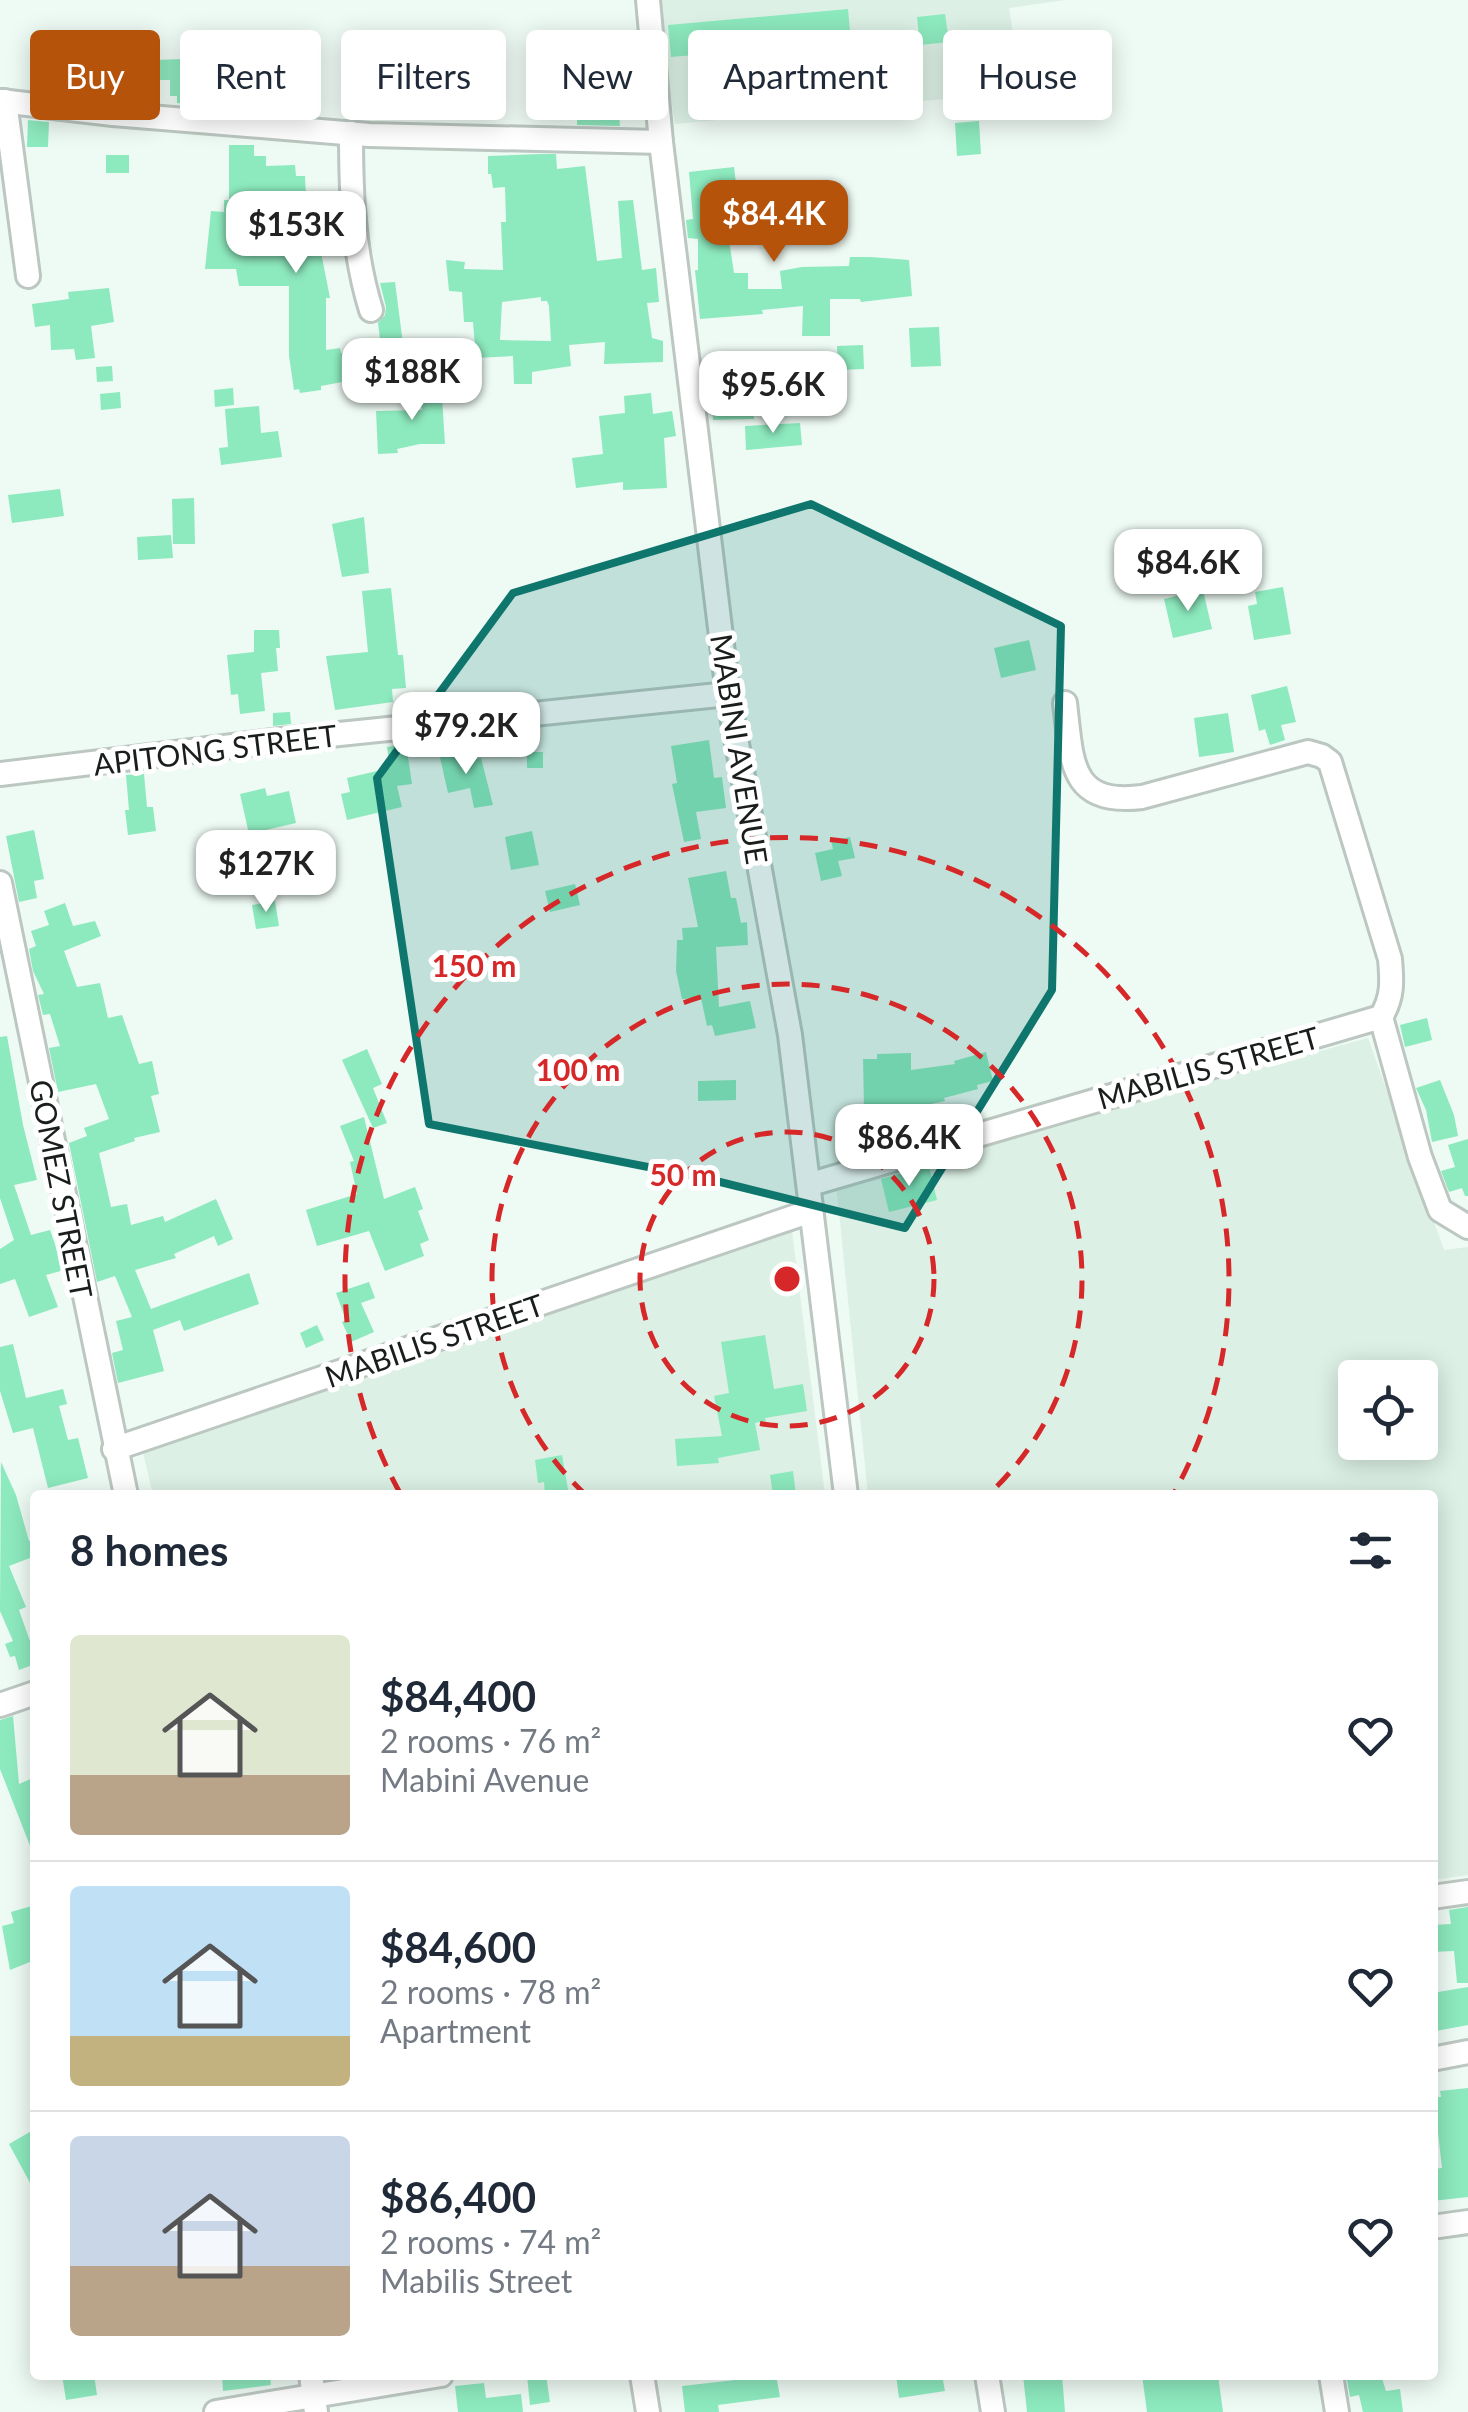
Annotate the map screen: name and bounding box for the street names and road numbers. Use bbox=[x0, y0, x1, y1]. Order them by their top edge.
street label: MABINI AVENUE bbox=[704, 631, 776, 867]
street label: APITONG STREET bbox=[91, 716, 339, 782]
street label: MABILIS STREET bbox=[1093, 1018, 1323, 1116]
street label: GOMEZ STREET bbox=[23, 1077, 101, 1302]
street label: MABILIS STREET bbox=[320, 1286, 548, 1394]

